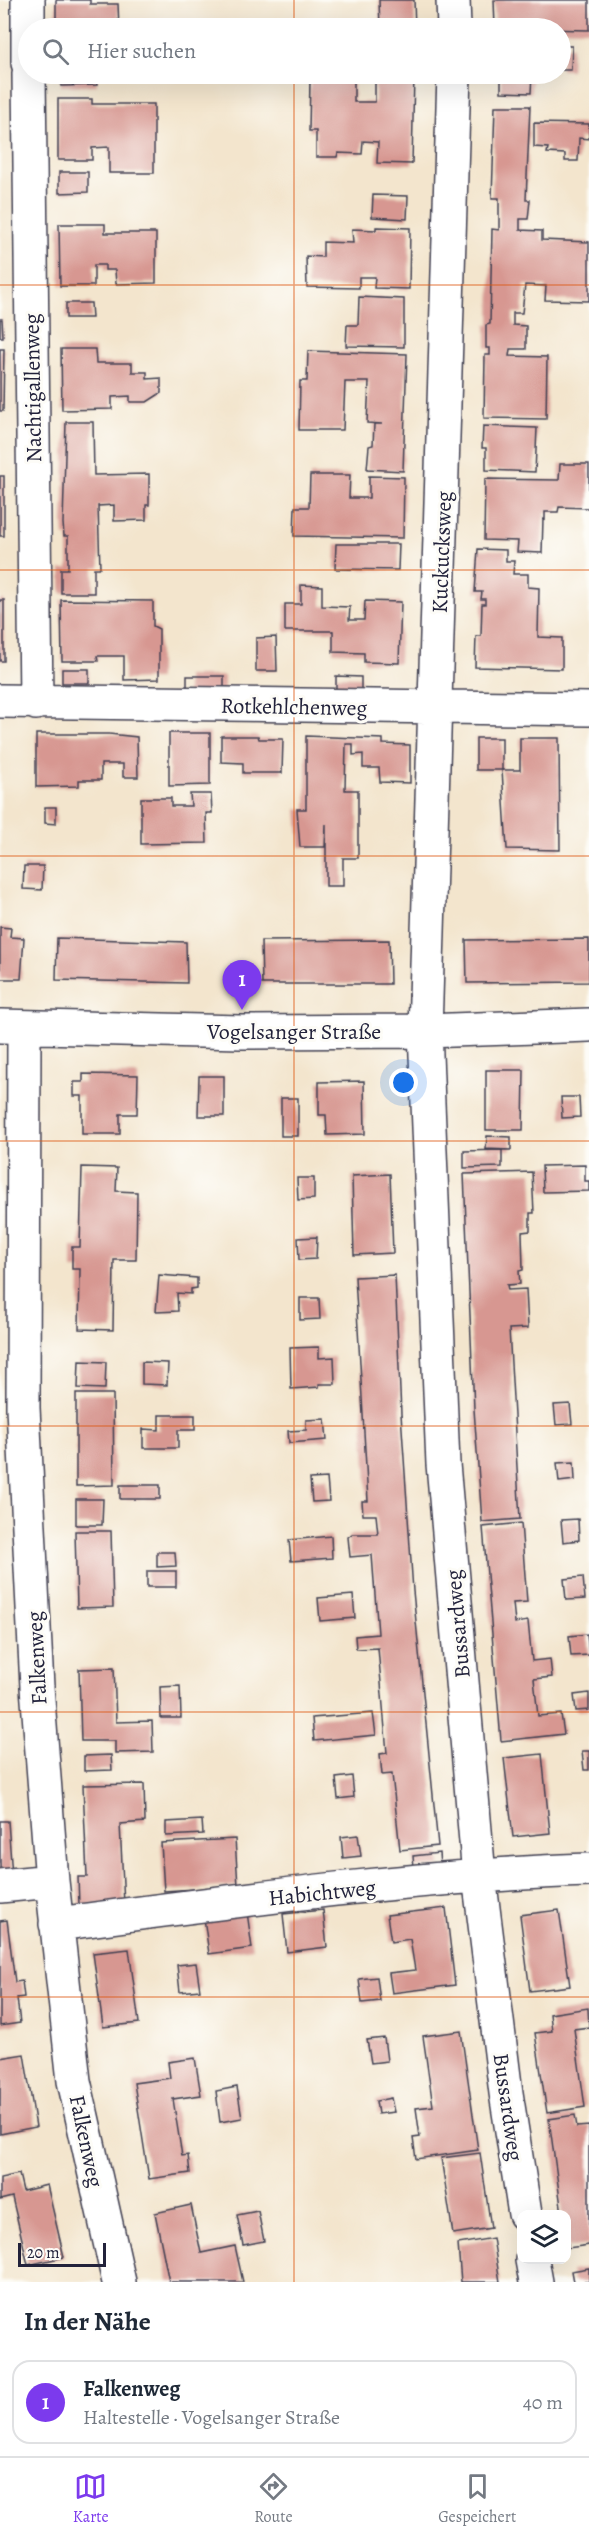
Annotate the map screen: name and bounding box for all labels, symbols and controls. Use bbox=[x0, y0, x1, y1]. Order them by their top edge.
search box bbox=[18, 18, 571, 84]
icon: search bbox=[39, 35, 72, 68]
text: Hier suchen bbox=[87, 36, 196, 66]
street label: Nachtigallenweg bbox=[17, 313, 49, 463]
street label: Kuckucksweg bbox=[425, 490, 459, 614]
street label: Rotkehlchenweg bbox=[220, 691, 368, 723]
pin: 1 bbox=[222, 960, 262, 1010]
street label: Vogelsanger Straße bbox=[206, 1017, 381, 1047]
your location bbox=[389, 1068, 418, 1097]
street label: Bussardweg bbox=[438, 1568, 478, 1679]
street label: Falkenweg bbox=[20, 1610, 54, 1706]
street label: Habichtweg bbox=[267, 1872, 377, 1914]
street label: Bussardweg bbox=[486, 2051, 530, 2163]
street label: Falkenweg bbox=[62, 2092, 110, 2190]
map controls bbox=[517, 2210, 571, 2264]
button: layers bbox=[517, 2210, 571, 2264]
scale bar bbox=[18, 2240, 106, 2268]
text: 20 m bbox=[27, 2242, 60, 2264]
text: In der Nähe bbox=[24, 2304, 151, 2339]
text: Falkenweg bbox=[83, 2374, 180, 2404]
text: 1 bbox=[42, 2389, 49, 2416]
text: 40 m bbox=[523, 2389, 563, 2416]
text: Haltestelle · Vogelsanger Straße bbox=[83, 2404, 340, 2431]
tab: Karte bbox=[73, 2470, 109, 2528]
tab: Route bbox=[254, 2470, 293, 2528]
tab: Gespeichert bbox=[438, 2470, 516, 2528]

